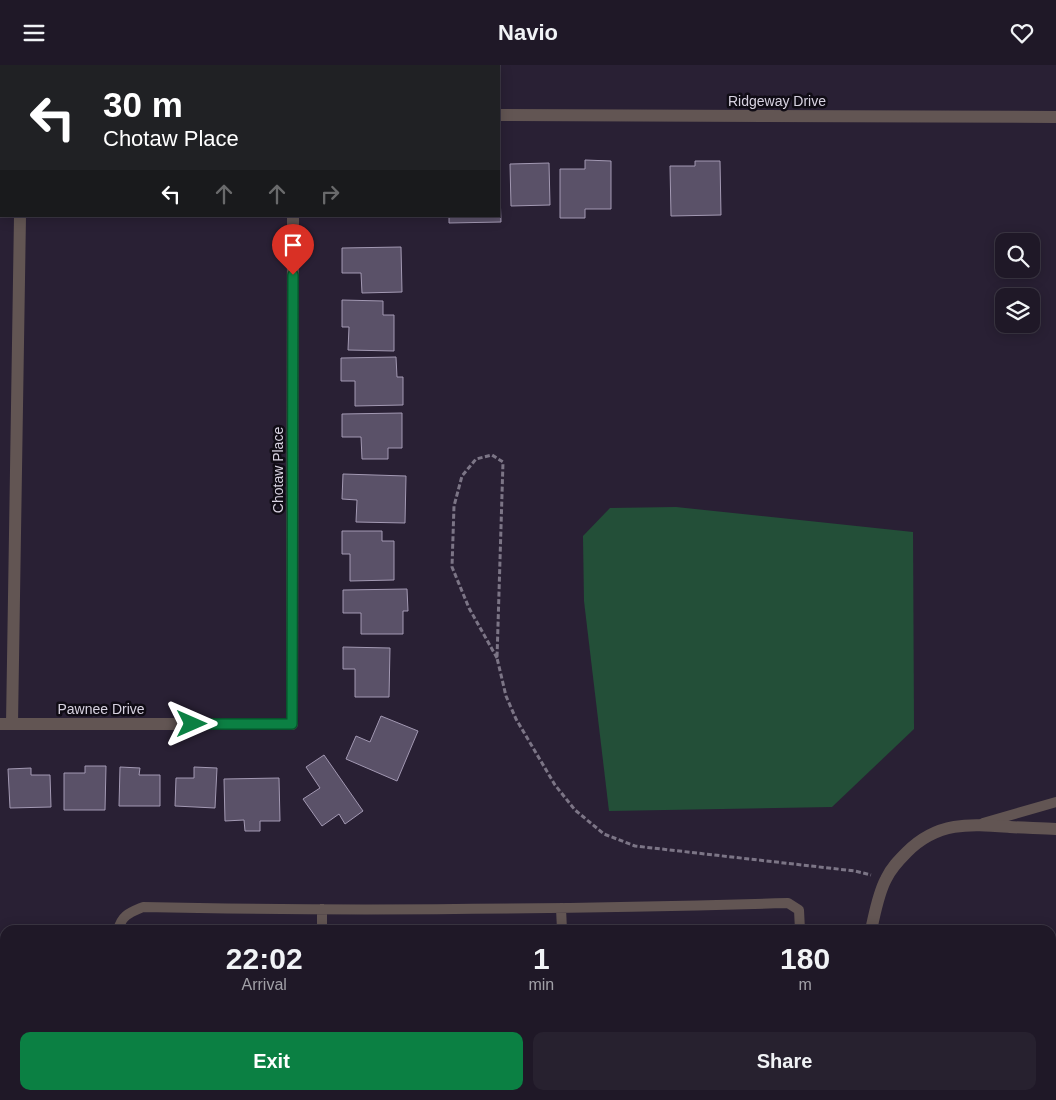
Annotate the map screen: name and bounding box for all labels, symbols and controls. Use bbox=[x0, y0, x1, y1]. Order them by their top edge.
icon: menu bbox=[20, 19, 48, 47]
icon: heart bbox=[1008, 19, 1036, 47]
text: Navio bbox=[498, 20, 558, 45]
icon: left bbox=[20, 85, 85, 150]
text: 30 m bbox=[103, 85, 183, 124]
street label: Ridgeway Drive bbox=[728, 93, 826, 109]
text: Chotaw Place bbox=[103, 126, 239, 151]
icon: left bbox=[157, 180, 185, 208]
icon: ahead bbox=[210, 180, 238, 208]
icon: ahead bbox=[263, 180, 291, 208]
icon: right bbox=[316, 180, 344, 208]
pin bbox=[272, 224, 314, 275]
icon: arrive bbox=[279, 231, 307, 259]
map controls bbox=[995, 233, 1040, 333]
button: search bbox=[995, 233, 1040, 278]
button: layers bbox=[995, 288, 1040, 333]
street label: Chotaw Place bbox=[270, 427, 286, 513]
position arrow bbox=[165, 697, 217, 749]
street label: Pawnee Drive bbox=[57, 701, 145, 717]
text: 22:02 bbox=[226, 942, 303, 975]
text: 1 bbox=[533, 942, 550, 975]
text: 180 bbox=[780, 942, 830, 975]
text: Arrival bbox=[242, 976, 287, 993]
text: min bbox=[528, 976, 554, 993]
text: m bbox=[798, 976, 812, 993]
button: Exit bbox=[20, 1032, 523, 1090]
button: Share bbox=[533, 1032, 1036, 1090]

